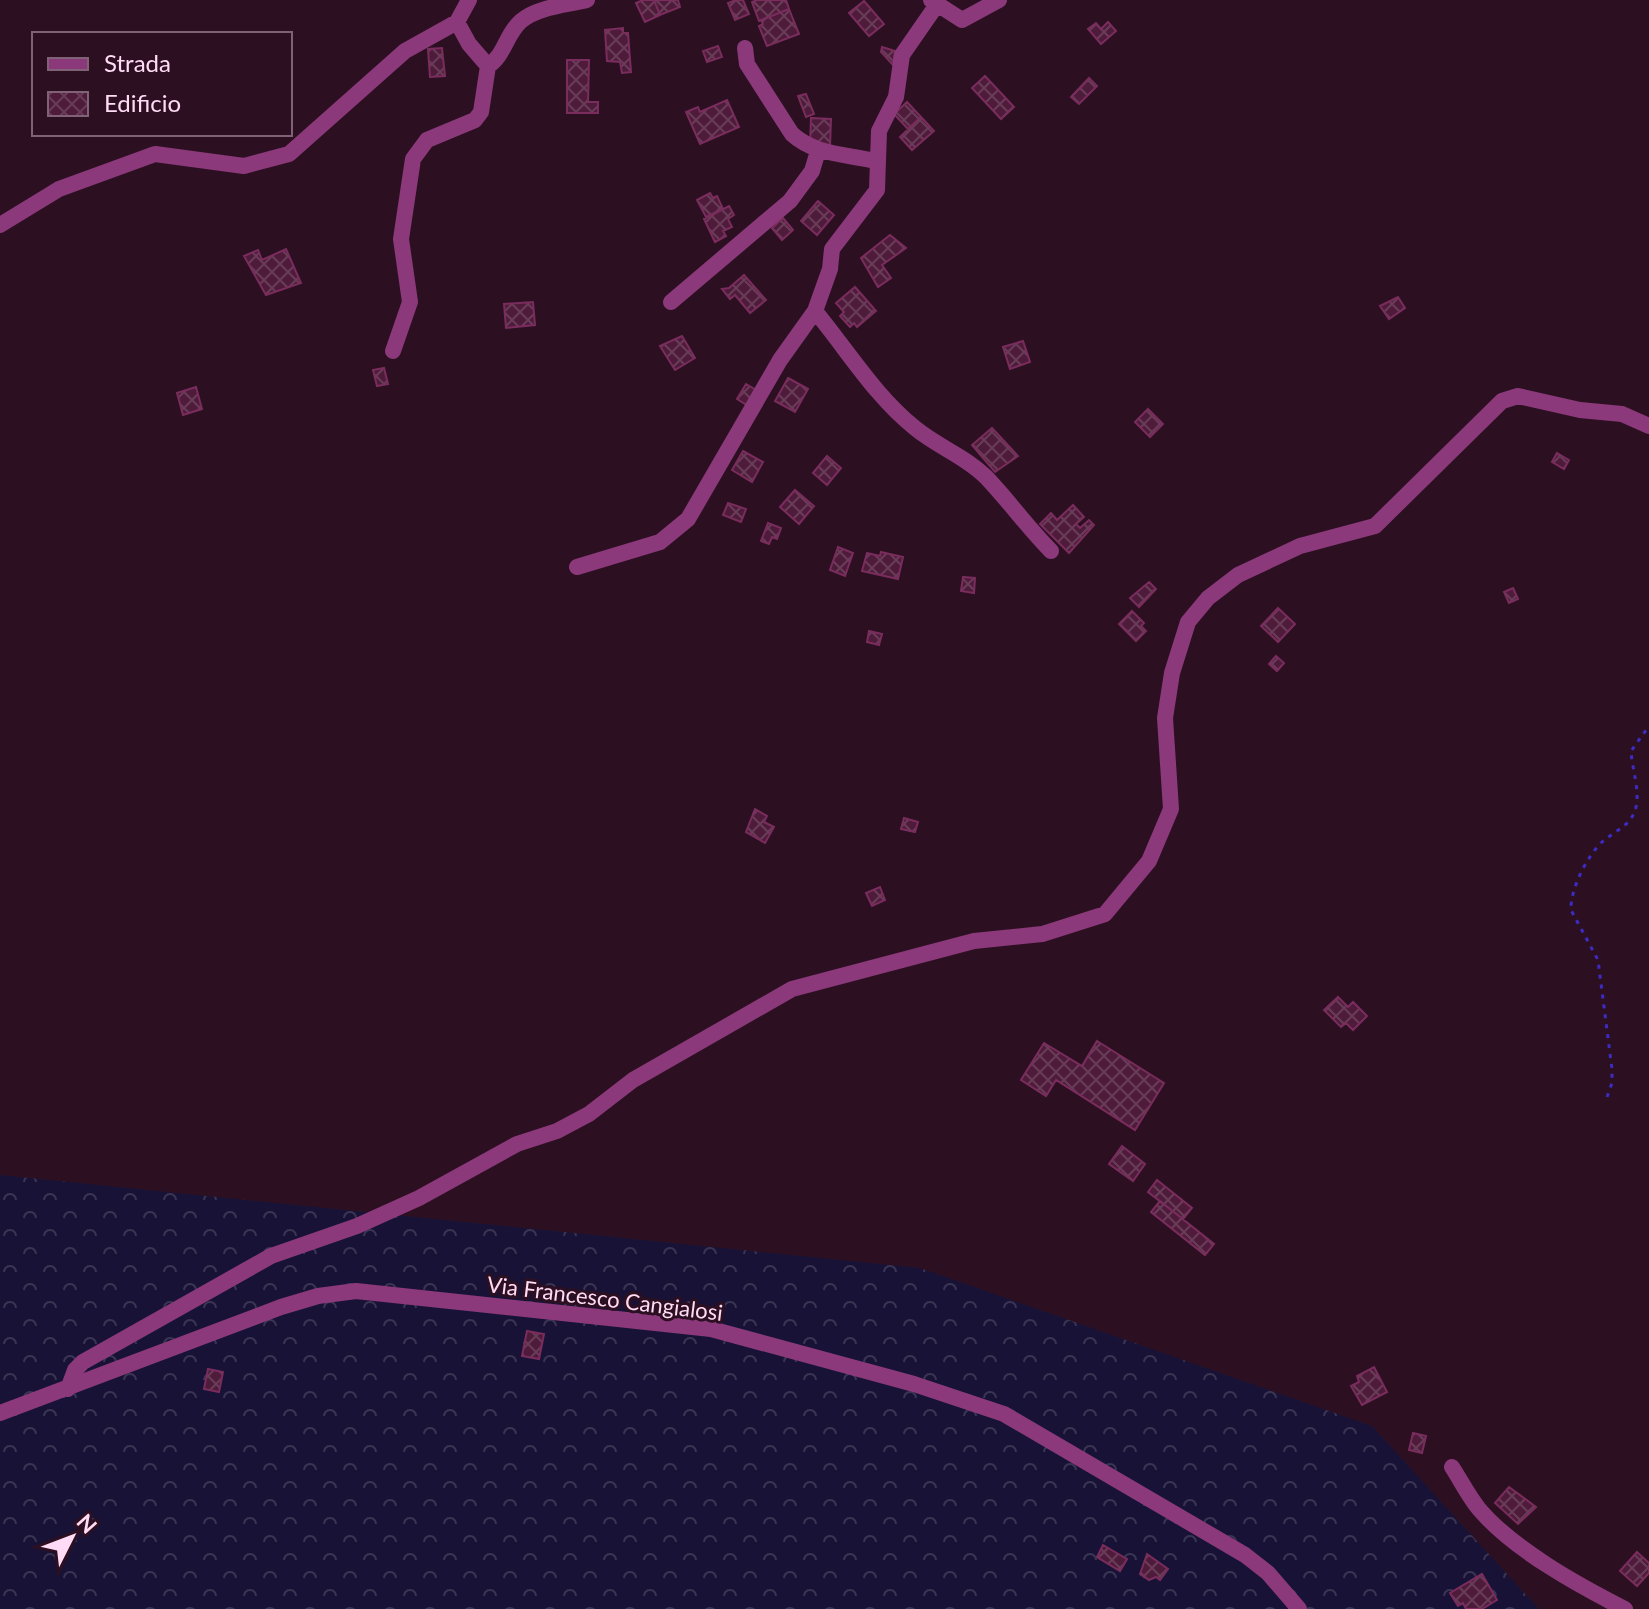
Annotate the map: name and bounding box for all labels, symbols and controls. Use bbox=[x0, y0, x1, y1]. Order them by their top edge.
legend bbox=[32, 32, 292, 136]
text: Strada bbox=[104, 48, 171, 77]
text: Edificio bbox=[104, 88, 181, 117]
street label: Via Francesco Cangialosi bbox=[486, 1270, 724, 1326]
north arrow bbox=[32, 1497, 112, 1577]
text: N bbox=[72, 1508, 103, 1539]

